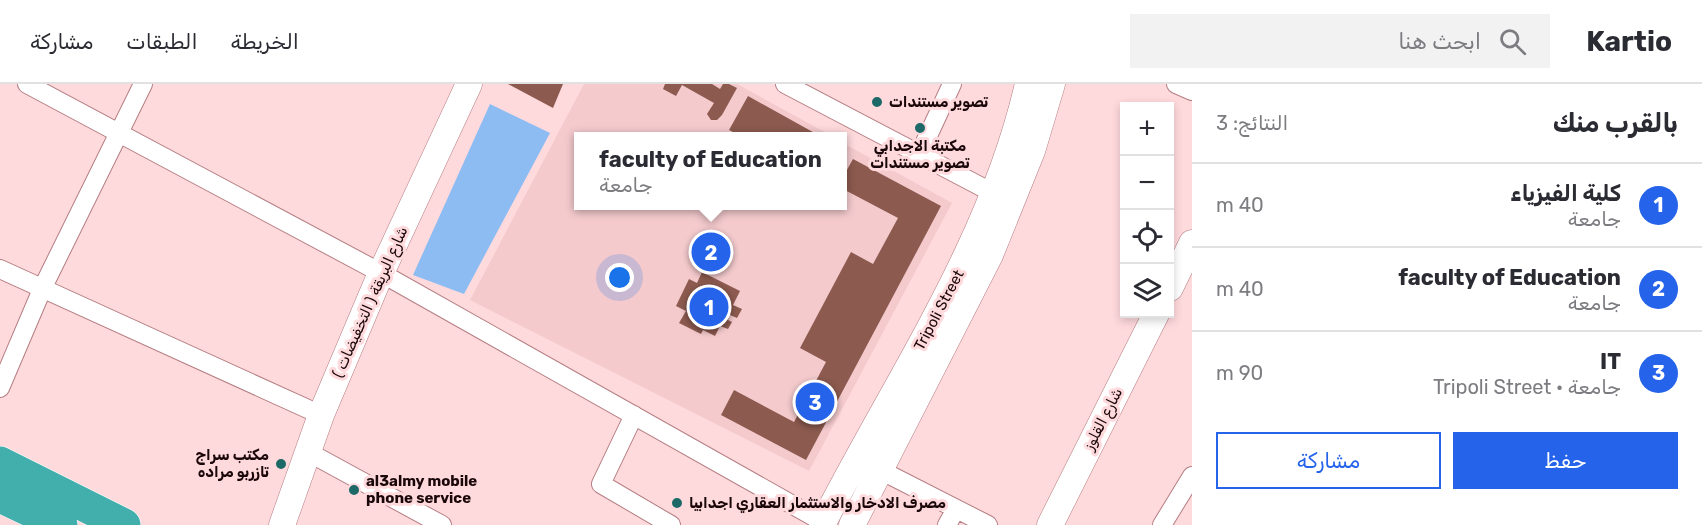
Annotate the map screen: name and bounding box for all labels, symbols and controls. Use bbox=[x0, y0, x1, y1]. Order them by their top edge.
search box bbox=[1130, 14, 1550, 68]
icon: search bbox=[1496, 25, 1529, 58]
text: Kartio bbox=[1586, 25, 1672, 58]
text: ابحث هنا bbox=[1398, 28, 1481, 55]
text: مشاركة bbox=[30, 29, 93, 54]
text: الطبقات bbox=[126, 29, 198, 54]
text: الخريطة bbox=[231, 29, 299, 54]
place label: تصوير مستندات bbox=[889, 93, 989, 111]
marker: تصوير مستندات bbox=[870, 95, 884, 109]
map controls bbox=[1120, 102, 1174, 318]
button: + bbox=[1120, 102, 1174, 156]
text: بالقرب منك bbox=[1553, 108, 1678, 139]
text: النتائج: 3 bbox=[1216, 111, 1288, 135]
marker: مكتبة الاجدابي تصوير مستندات bbox=[913, 121, 927, 135]
popup bbox=[574, 132, 847, 210]
place label: مكتبة الاجدابي تصوير مستندات bbox=[870, 137, 970, 172]
text: faculty of Education bbox=[599, 146, 822, 173]
button: − bbox=[1120, 156, 1174, 210]
text: جامعة bbox=[599, 173, 652, 197]
text: كلية الفيزياء bbox=[1510, 180, 1621, 207]
text: 40 m bbox=[1216, 193, 1264, 217]
text: 1 bbox=[1654, 193, 1663, 217]
text: جامعة bbox=[1568, 207, 1621, 231]
button: locate bbox=[1120, 210, 1174, 264]
street label: شارع البريقة ( التخفيضات ) bbox=[329, 224, 413, 381]
pin: 2 bbox=[692, 230, 730, 274]
your location bbox=[605, 263, 634, 292]
button: layers bbox=[1120, 264, 1174, 318]
text: faculty of Education bbox=[1398, 264, 1621, 291]
street label: Tripoli Street bbox=[910, 267, 968, 353]
text: 40 m bbox=[1216, 277, 1264, 301]
text: 2 bbox=[1652, 277, 1665, 301]
pin: 1 bbox=[690, 284, 728, 330]
text: جامعة bbox=[1568, 291, 1621, 315]
text: IT bbox=[1600, 348, 1621, 375]
text: 90 m bbox=[1216, 361, 1263, 385]
text: 3 bbox=[1652, 361, 1665, 385]
text: جامعة · Tripoli Street bbox=[1433, 375, 1621, 399]
pin: 3 bbox=[796, 380, 834, 424]
street label: شارع القلوز bbox=[1079, 385, 1128, 455]
button: مشاركة bbox=[1216, 432, 1441, 489]
button: حفظ bbox=[1453, 432, 1678, 489]
place label: مكتب سراج تازربو مراده bbox=[195, 446, 270, 481]
marker: مكتب سراج تازربو مراده bbox=[274, 457, 288, 471]
place label: al3almy mobile phone service bbox=[366, 472, 477, 507]
marker: al3almy mobile phone service bbox=[347, 483, 361, 497]
place label: مصرف الادخار والاستثمار العقاري اجدابيا bbox=[689, 494, 946, 514]
marker: مصرف الادخار والاستثمار العقاري اجدابيا bbox=[670, 496, 684, 510]

